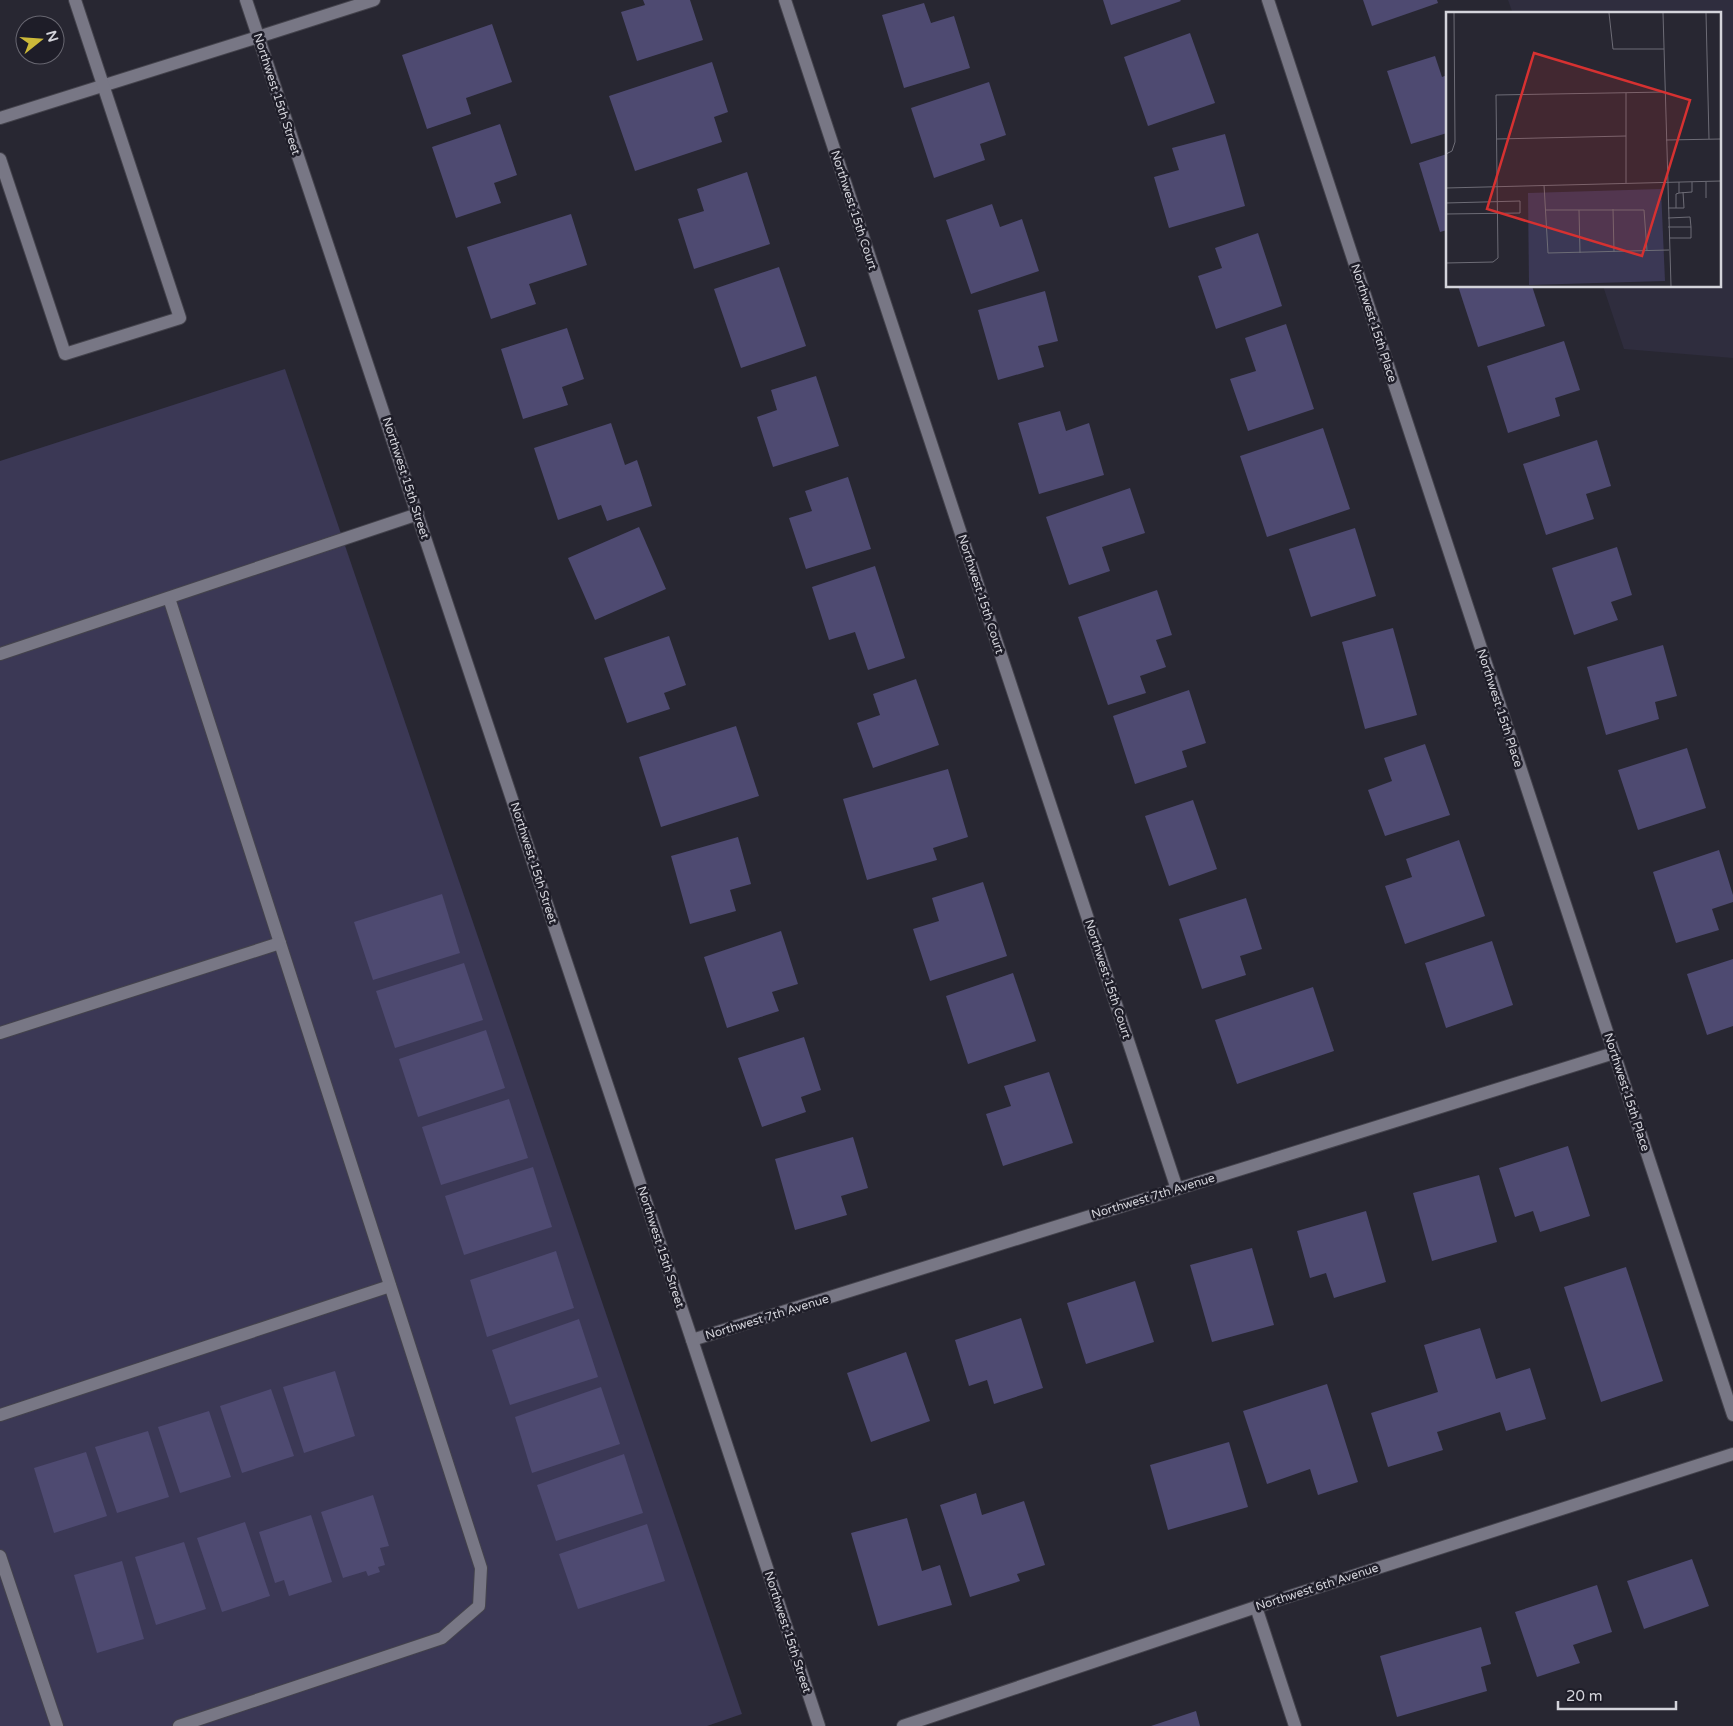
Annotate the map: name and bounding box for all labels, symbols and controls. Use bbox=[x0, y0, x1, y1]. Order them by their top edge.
inset map bbox=[1446, 12, 1720, 288]
north arrow bbox=[15, 15, 65, 65]
text: N bbox=[42, 28, 62, 44]
street label: Northwest 15th Street bbox=[251, 31, 303, 157]
street label: Northwest 15th Court bbox=[828, 148, 880, 272]
street label: Northwest 15th Place bbox=[1348, 262, 1400, 384]
street label: Northwest 15th Street bbox=[380, 415, 432, 541]
street label: Northwest 15th Court bbox=[955, 532, 1007, 656]
street label: Northwest 15th Place bbox=[1474, 647, 1526, 769]
street label: Northwest 15th Street bbox=[508, 800, 560, 926]
street label: Northwest 15th Court bbox=[1082, 917, 1134, 1041]
street label: Northwest 15th Place bbox=[1601, 1031, 1653, 1153]
street label: Northwest 7th Avenue bbox=[1090, 1170, 1217, 1221]
street label: Northwest 15th Street bbox=[635, 1184, 687, 1310]
street label: Northwest 7th Avenue bbox=[704, 1291, 831, 1342]
street label: Northwest 6th Avenue bbox=[1254, 1560, 1380, 1613]
street label: Northwest 15th Street bbox=[762, 1569, 814, 1695]
scale bar bbox=[1558, 1678, 1676, 1710]
text: 20 m bbox=[1566, 1687, 1603, 1705]

